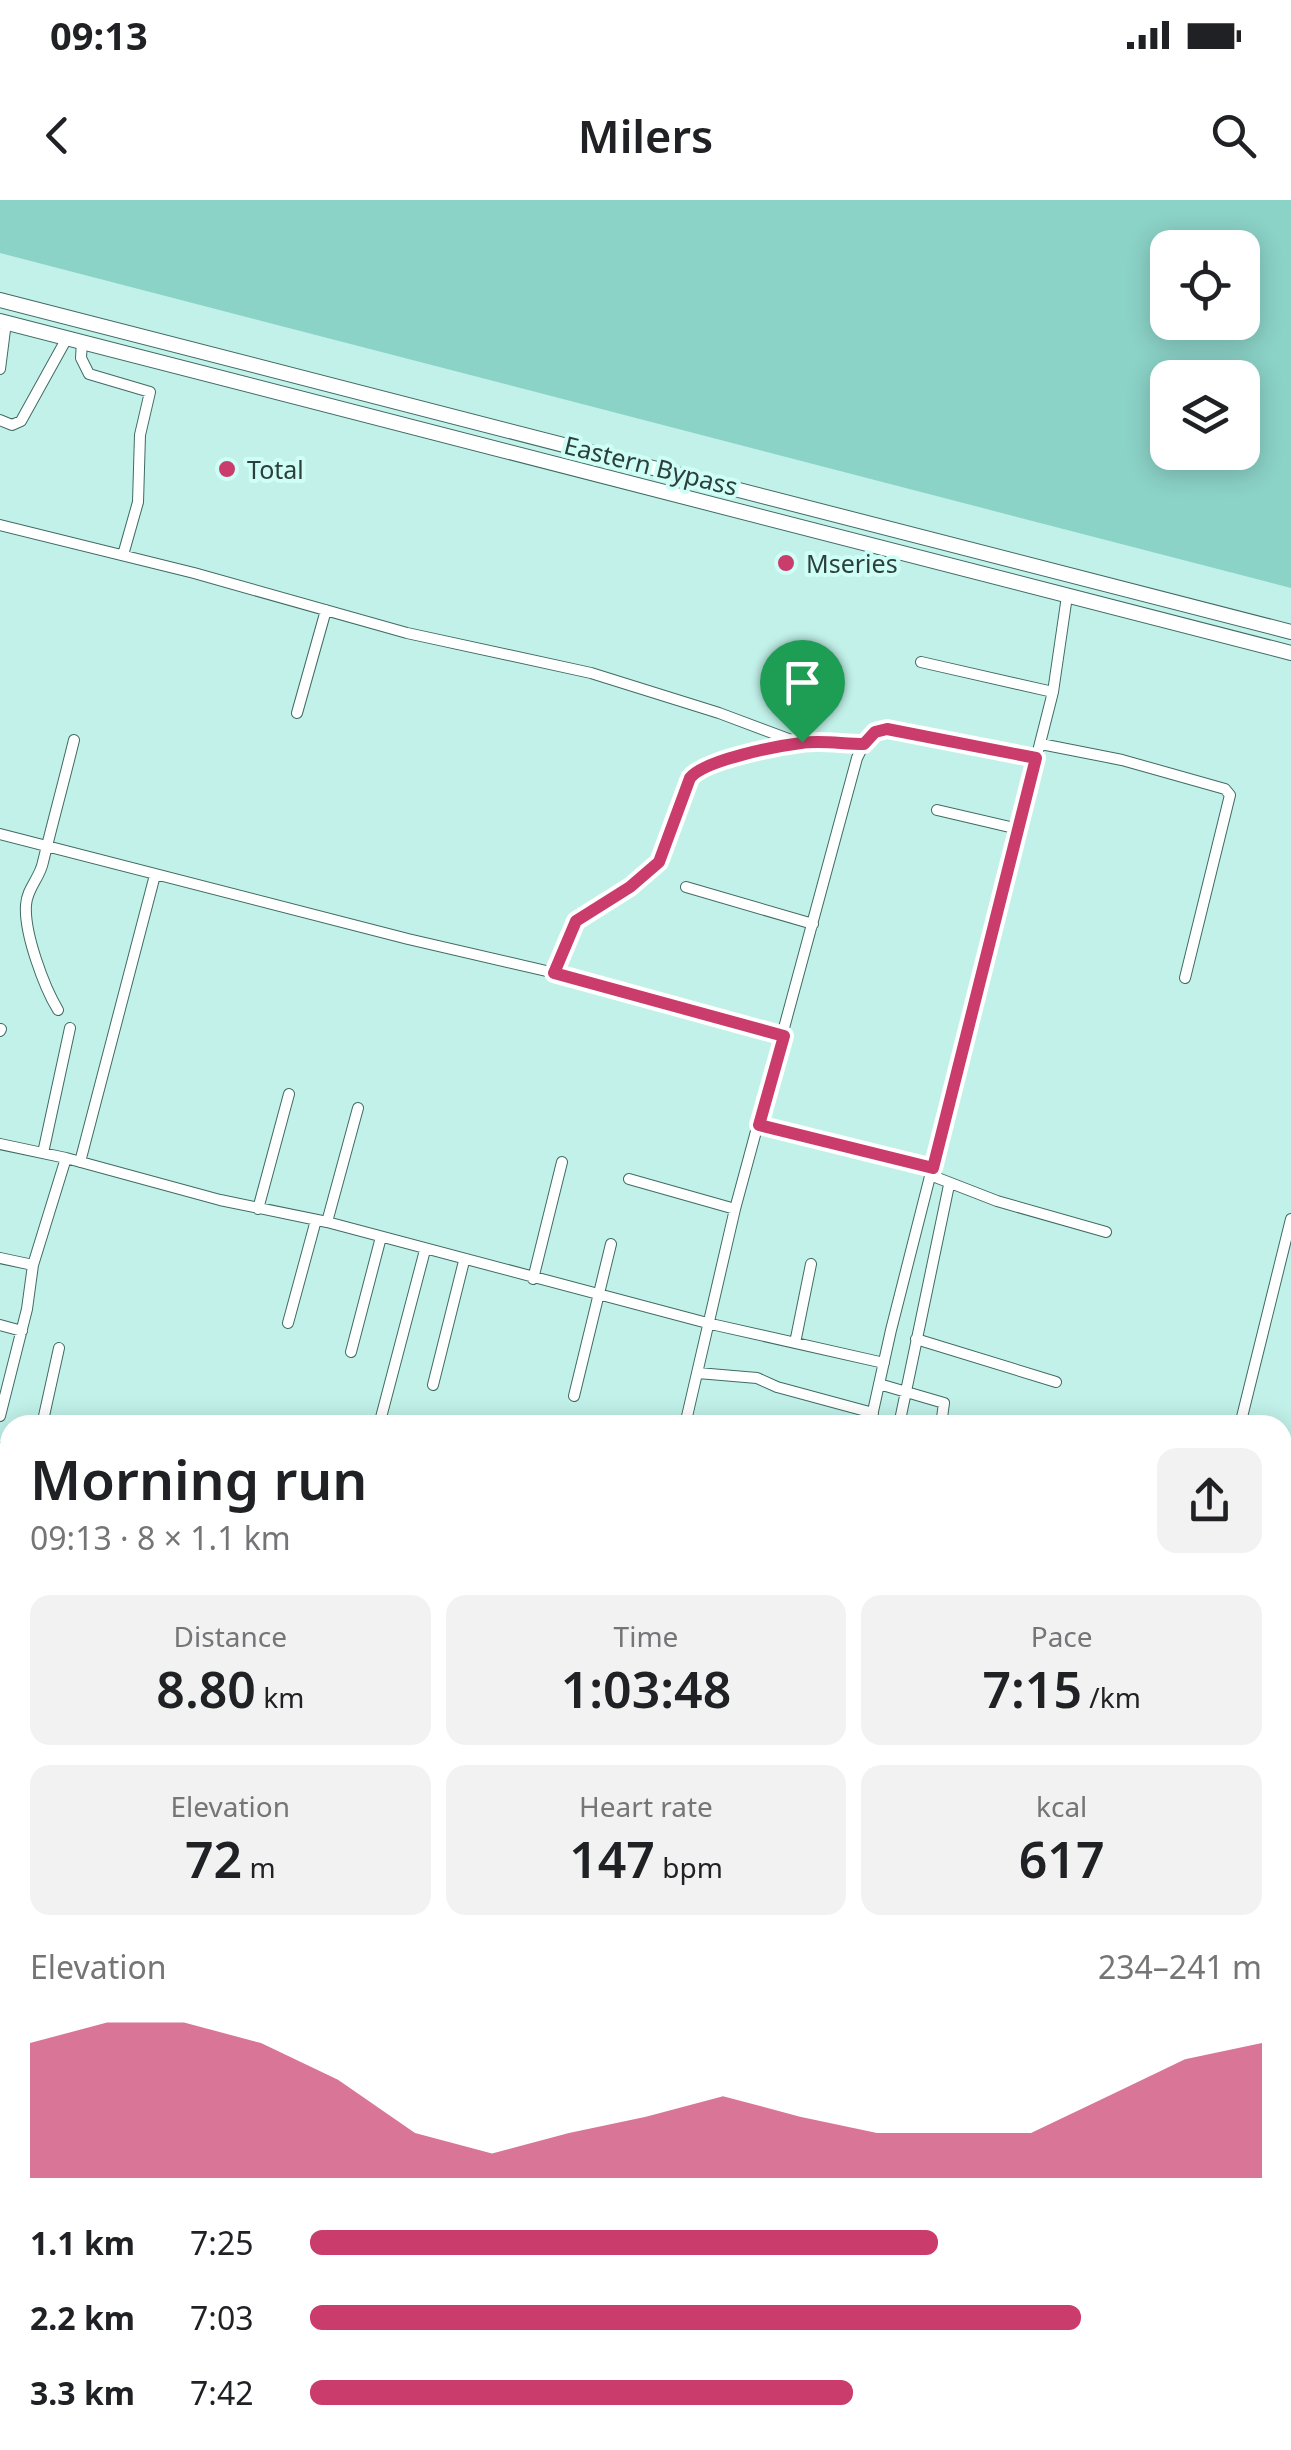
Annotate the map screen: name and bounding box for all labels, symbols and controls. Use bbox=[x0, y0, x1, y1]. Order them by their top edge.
text: 09:13 bbox=[50, 9, 148, 61]
text: Milers bbox=[578, 105, 713, 166]
icon: back bbox=[30, 108, 85, 163]
icon: search bbox=[1206, 108, 1261, 163]
map controls bbox=[1150, 230, 1260, 470]
button: locate bbox=[1150, 230, 1260, 340]
button: layers bbox=[1150, 360, 1260, 470]
street label: Eastern Bypass bbox=[561, 427, 741, 503]
place label: Total bbox=[247, 452, 304, 486]
marker: Total bbox=[216, 458, 238, 480]
place label: Mseries bbox=[806, 546, 898, 580]
marker: Mseries bbox=[775, 552, 797, 574]
pin bbox=[760, 640, 845, 743]
icon: arrive bbox=[775, 655, 830, 710]
text: Morning run bbox=[30, 1441, 367, 1516]
button: share bbox=[1157, 1448, 1262, 1553]
text: 09:13 · 8 × 1.1 km bbox=[30, 1516, 291, 1559]
text: Distance bbox=[174, 1617, 287, 1655]
text: Time bbox=[614, 1617, 678, 1655]
text: Pace bbox=[1031, 1617, 1093, 1655]
text: 8.80 bbox=[156, 1655, 256, 1723]
text: 1:03:48 bbox=[561, 1655, 731, 1723]
text: 7:15 bbox=[982, 1655, 1082, 1723]
text: km bbox=[256, 1678, 304, 1716]
text: /km bbox=[1082, 1678, 1141, 1716]
text: Elevation bbox=[171, 1787, 290, 1825]
text: Heart rate bbox=[579, 1787, 713, 1825]
text: kcal bbox=[1036, 1787, 1087, 1825]
text: 72 bbox=[185, 1825, 242, 1893]
text: 147 bbox=[569, 1825, 655, 1893]
text: 617 bbox=[1019, 1825, 1105, 1893]
text: m bbox=[242, 1848, 276, 1886]
text: bpm bbox=[655, 1848, 723, 1886]
text: Elevation bbox=[30, 1945, 167, 1988]
text: 234–241 m bbox=[1098, 1945, 1262, 1988]
text: 1.1 km bbox=[30, 2221, 135, 2264]
text: 7:25 bbox=[190, 2221, 254, 2264]
text: 2.2 km bbox=[30, 2296, 135, 2339]
text: 7:03 bbox=[190, 2296, 254, 2339]
text: 3.3 km bbox=[30, 2371, 135, 2414]
text: 7:42 bbox=[190, 2371, 254, 2414]

